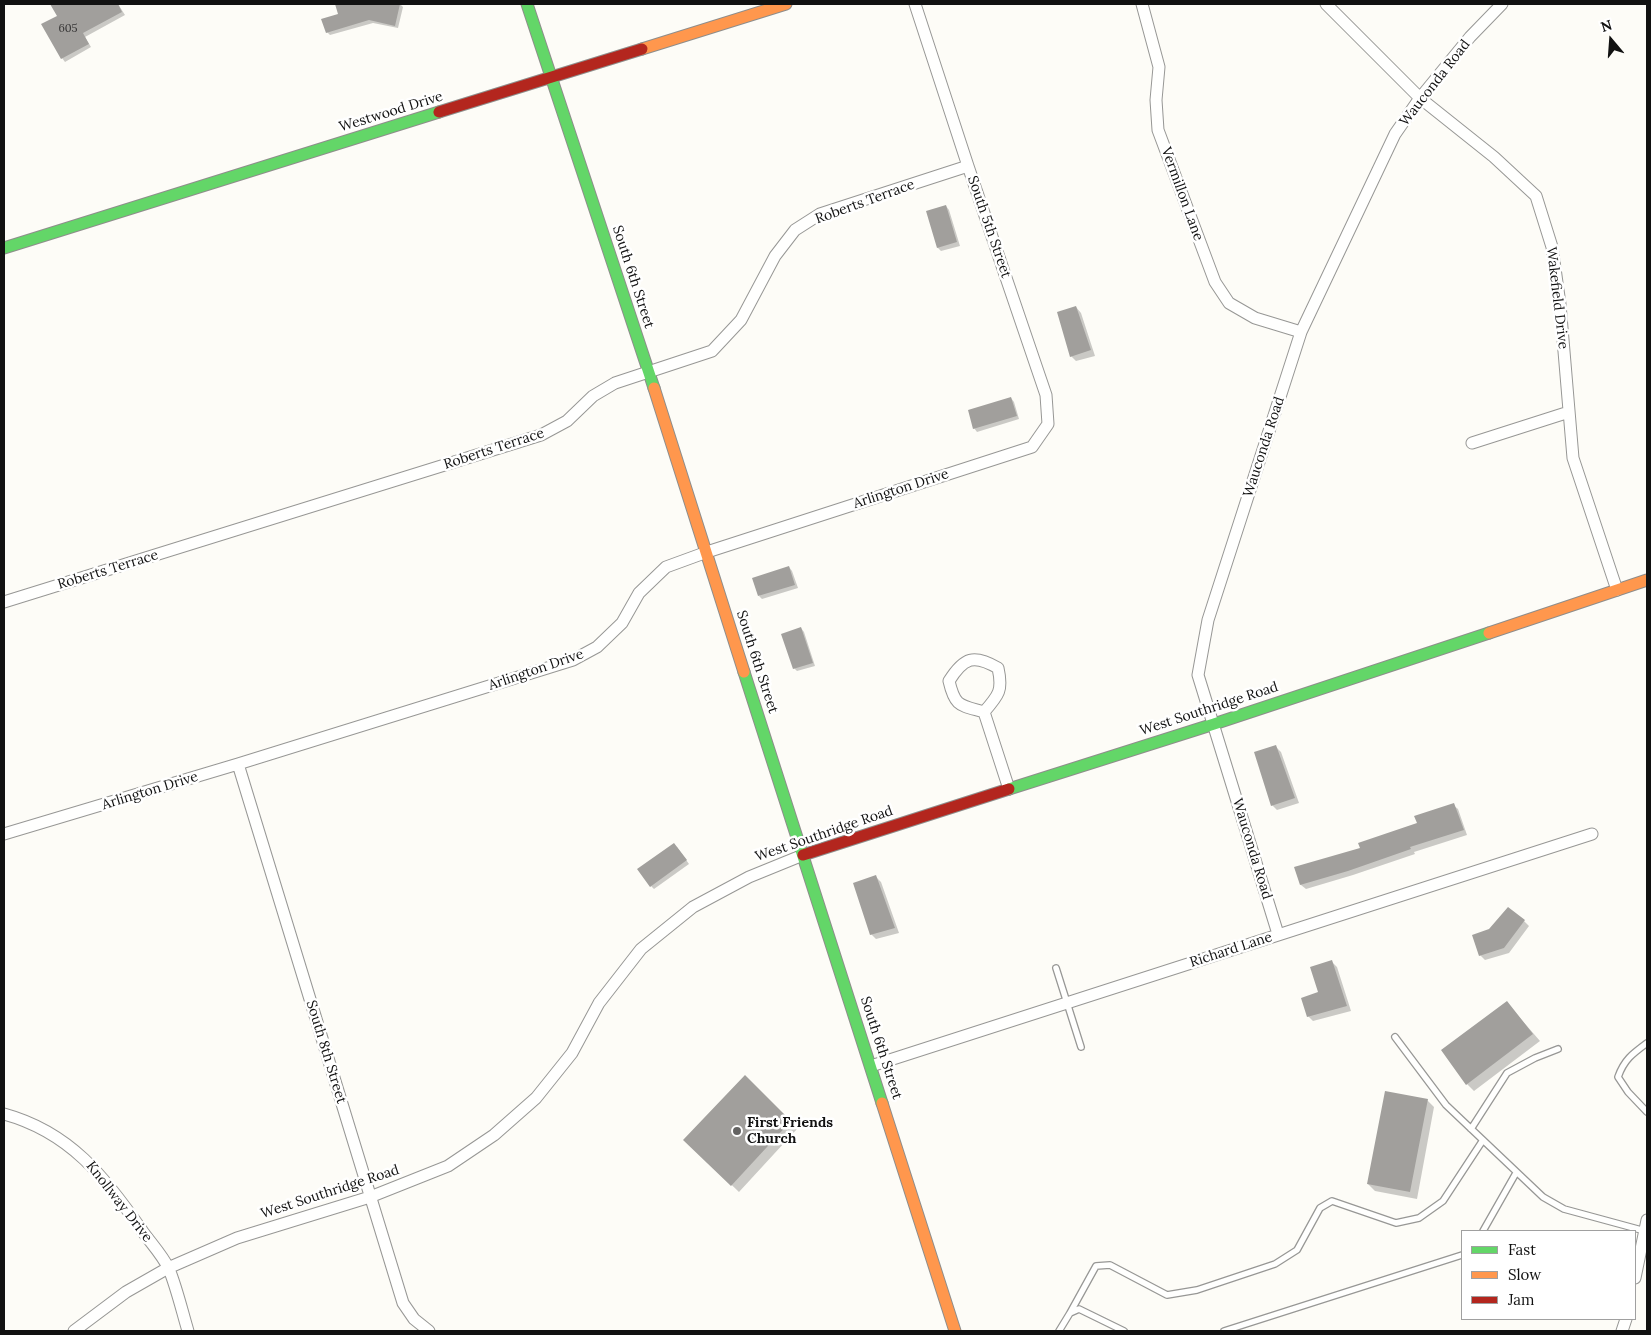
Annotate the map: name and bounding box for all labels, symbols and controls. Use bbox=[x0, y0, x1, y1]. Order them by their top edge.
north arrow bbox=[1586, 15, 1636, 65]
text: N bbox=[1598, 16, 1614, 36]
house number: 605 bbox=[58, 22, 78, 36]
street label: Wauconda Road bbox=[1396, 37, 1474, 129]
street label: Westwood Drive bbox=[337, 88, 445, 136]
street label: Vermillon Lane bbox=[1157, 145, 1207, 243]
street label: South 5th Street bbox=[964, 174, 1014, 280]
street label: Roberts Terrace bbox=[813, 176, 917, 228]
street label: South 6th Street bbox=[608, 223, 658, 331]
street label: Wakefield Drive bbox=[1542, 246, 1572, 350]
street label: Wauconda Road bbox=[1240, 395, 1288, 499]
street label: Roberts Terrace bbox=[442, 425, 546, 473]
street label: Arlington Drive bbox=[851, 466, 951, 512]
street label: Roberts Terrace bbox=[56, 547, 160, 593]
street label: South 6th Street bbox=[732, 608, 782, 716]
street label: Arlington Drive bbox=[486, 646, 586, 694]
street label: West Southridge Road bbox=[1138, 679, 1280, 739]
street label: Arlington Drive bbox=[100, 768, 200, 814]
street label: Wauconda Road bbox=[1229, 796, 1275, 902]
street label: West Southridge Road bbox=[753, 803, 895, 865]
street label: Richard Lane bbox=[1188, 929, 1274, 971]
street label: South 6th Street bbox=[856, 994, 906, 1102]
street label: South 8th Street bbox=[302, 998, 350, 1106]
place label: First Friends Church bbox=[747, 1115, 833, 1148]
marker: First Friends Church bbox=[731, 1125, 743, 1137]
street label: Knollway Drive bbox=[82, 1158, 156, 1246]
street label: West Southridge Road bbox=[259, 1162, 401, 1222]
legend bbox=[1461, 1230, 1636, 1320]
text: Fast bbox=[1508, 1240, 1536, 1259]
text: Slow bbox=[1508, 1265, 1541, 1284]
text: Jam bbox=[1508, 1290, 1535, 1309]

